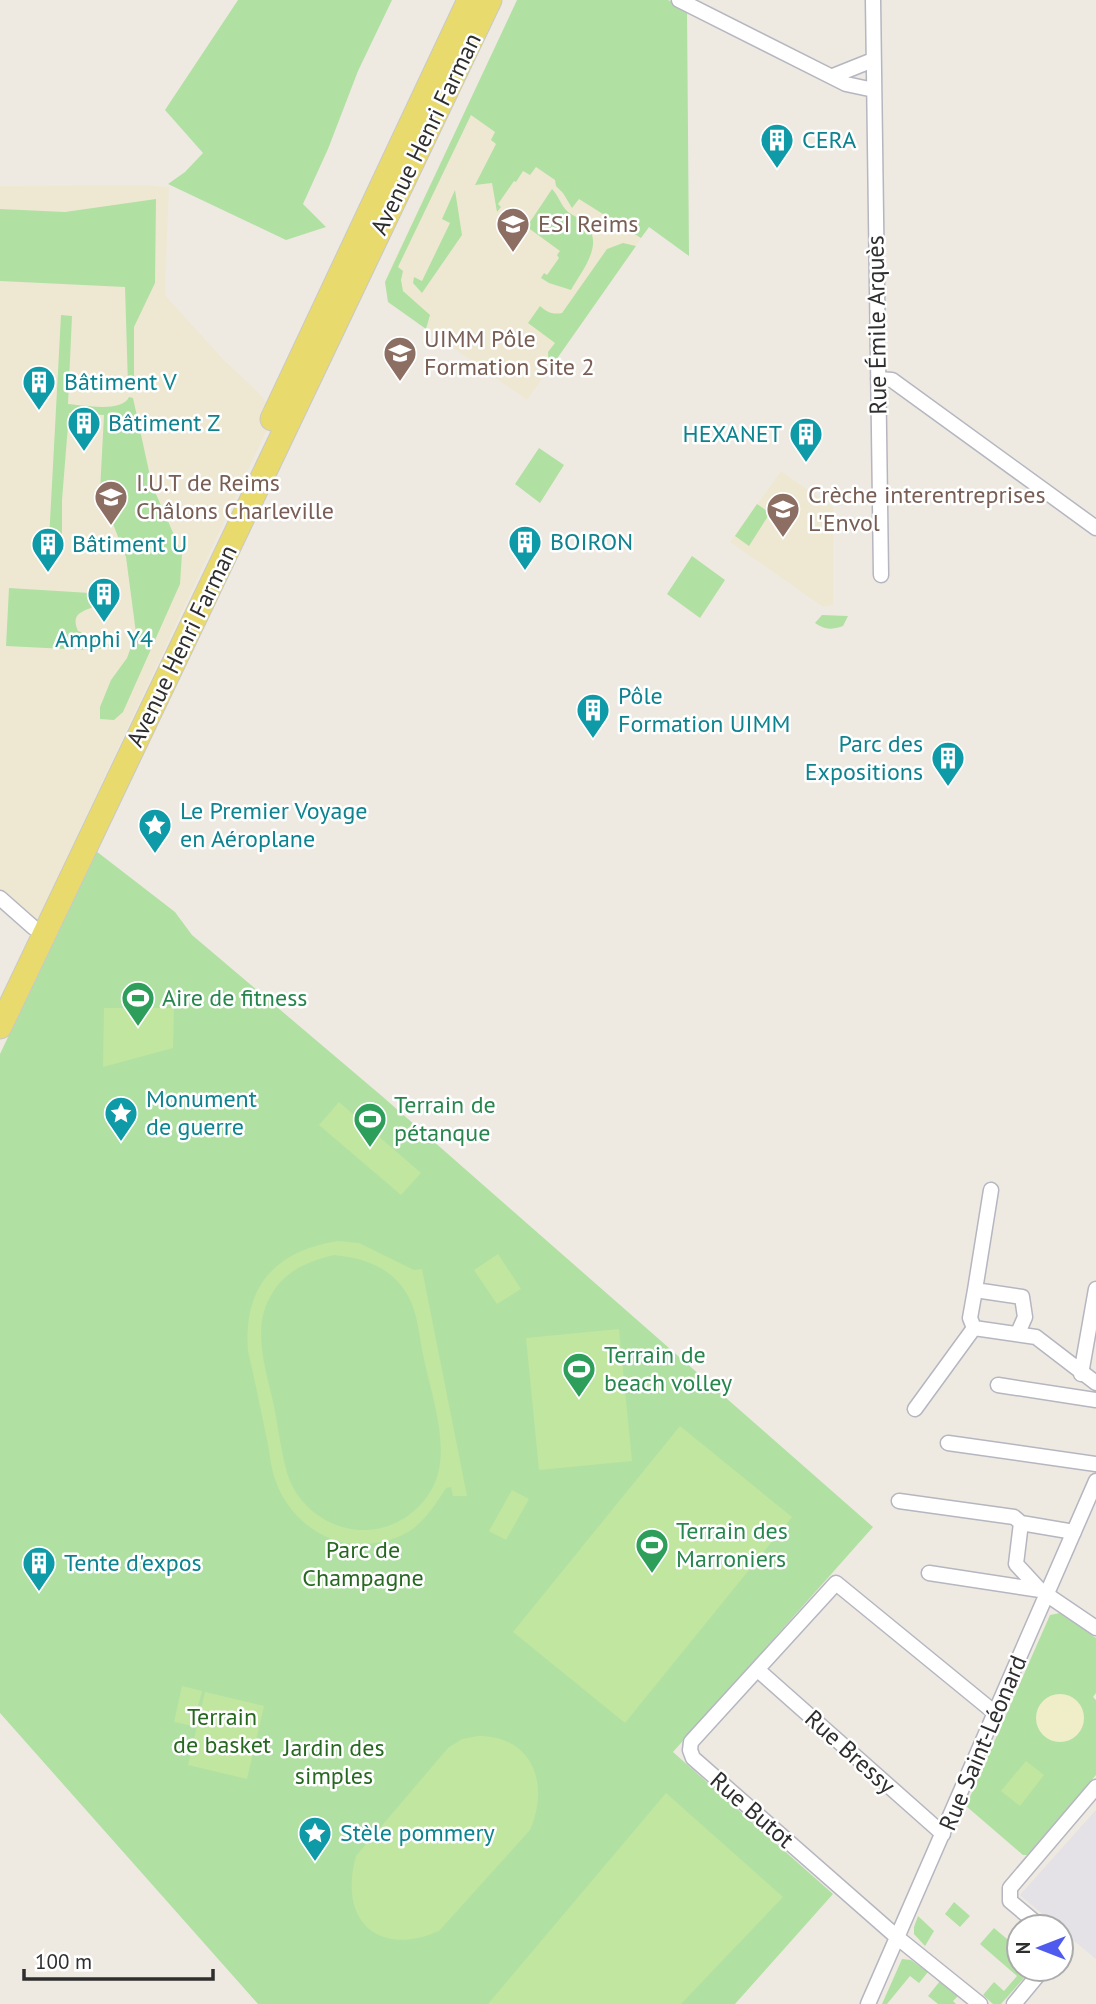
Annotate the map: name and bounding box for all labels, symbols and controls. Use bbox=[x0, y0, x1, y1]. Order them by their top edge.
street label: Avenue Henri Farman bbox=[363, 28, 488, 240]
building icon: CERA bbox=[758, 121, 796, 170]
place label: CERA bbox=[802, 124, 856, 155]
school or university icon: ESI Reims bbox=[494, 205, 532, 254]
place label: ESI Reims bbox=[538, 208, 638, 239]
street label: Rue Émile Arquès bbox=[859, 235, 894, 415]
place label: UIMM Pôle Formation Site 2 bbox=[424, 323, 595, 382]
school or university icon: UIMM Pôle Formation Site 2 bbox=[381, 334, 419, 383]
building icon: Bâtiment V bbox=[20, 363, 58, 412]
place label: Bâtiment V bbox=[64, 366, 177, 397]
building icon: Bâtiment Z bbox=[65, 404, 103, 453]
place label: Bâtiment Z bbox=[108, 407, 220, 438]
building icon: HEXANET bbox=[787, 415, 825, 464]
place label: HEXANET bbox=[683, 418, 782, 449]
place label: I.U.T de Reims Châlons Charleville bbox=[136, 467, 334, 526]
school or university icon: I.U.T de Reims Châlons Charleville bbox=[92, 478, 130, 527]
place label: Crèche interentreprises L'Envol bbox=[808, 479, 1046, 538]
school or university icon: Crèche interentreprises L'Envol bbox=[764, 490, 802, 539]
building icon: BOIRON bbox=[506, 523, 544, 572]
building icon: Bâtiment U bbox=[29, 525, 67, 574]
place label: BOIRON bbox=[550, 526, 633, 557]
place label: Bâtiment U bbox=[72, 528, 188, 559]
street label: Avenue Henri Farman bbox=[119, 540, 244, 752]
building icon: Amphi Y4 bbox=[85, 575, 123, 624]
place label: Amphi Y4 bbox=[55, 623, 153, 654]
place label: Pôle Formation UIMM bbox=[618, 680, 790, 739]
building icon: Pôle Formation UIMM bbox=[574, 691, 612, 740]
place label: Parc des Expositions bbox=[805, 728, 923, 787]
building icon: Parc des Expositions bbox=[929, 739, 967, 788]
place label: Le Premier Voyage en Aéroplane bbox=[180, 795, 367, 854]
place icon: Le Premier Voyage en Aéroplane bbox=[136, 806, 174, 855]
sports icon: Aire de fitness bbox=[119, 979, 157, 1028]
place label: Aire de fitness bbox=[162, 982, 307, 1013]
place label: Monument de guerre bbox=[146, 1083, 257, 1142]
place label: Terrain de pétanque bbox=[394, 1089, 496, 1148]
place icon: Monument de guerre bbox=[102, 1094, 140, 1143]
sports icon: Terrain de pétanque bbox=[351, 1100, 389, 1149]
place label: Terrain de beach volley bbox=[604, 1339, 732, 1398]
sports icon: Terrain de beach volley bbox=[560, 1350, 598, 1399]
place label: Terrain des Marroniers bbox=[676, 1515, 788, 1574]
sports icon: Terrain des Marroniers bbox=[633, 1526, 671, 1575]
park label: Parc de Champagne bbox=[302, 1534, 424, 1593]
building icon: Tente d'expos bbox=[20, 1544, 58, 1593]
place label: Tente d'expos bbox=[64, 1547, 202, 1578]
street label: Rue Saint-Léonard bbox=[932, 1650, 1033, 1835]
park label: Terrain de basket bbox=[173, 1701, 271, 1760]
street label: Rue Bressy bbox=[799, 1703, 902, 1800]
park label: Jardin des simples bbox=[282, 1732, 385, 1791]
street label: Rue Butot bbox=[704, 1765, 801, 1855]
place icon: Stèle pommery bbox=[296, 1814, 334, 1863]
place label: Stèle pommery bbox=[340, 1817, 495, 1848]
north arrow bbox=[1005, 1913, 1075, 1983]
scale bar bbox=[24, 1938, 214, 1982]
text: N bbox=[1011, 1942, 1035, 1954]
text: 100 m bbox=[35, 1948, 92, 1975]

